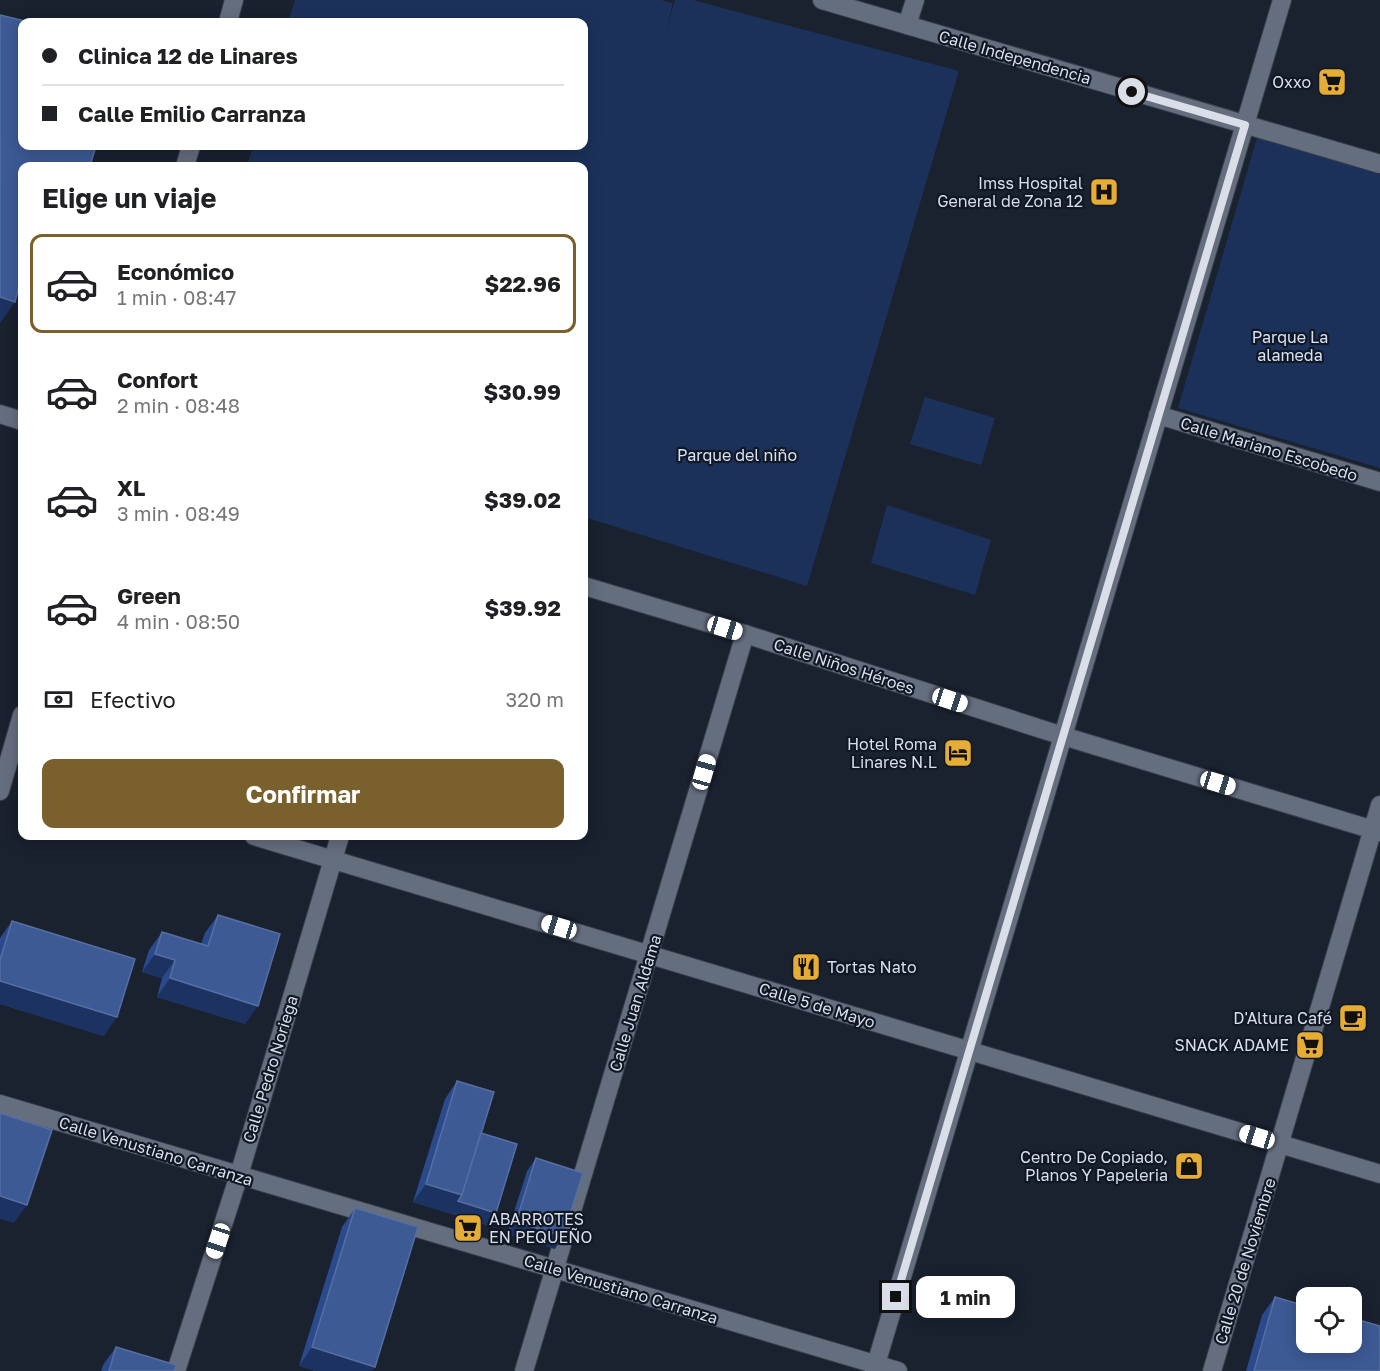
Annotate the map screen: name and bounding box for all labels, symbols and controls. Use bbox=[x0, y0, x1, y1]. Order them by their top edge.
street label: Calle Independencia bbox=[937, 26, 1093, 88]
text: Clinica 12 de Linares bbox=[78, 42, 298, 69]
supermarket icon: Oxxo bbox=[1316, 66, 1348, 98]
place label: Oxxo bbox=[1272, 72, 1311, 92]
route start bbox=[1118, 78, 1145, 105]
text: Calle Emilio Carranza bbox=[78, 100, 306, 127]
place label: Imss Hospital General de Zona 12 bbox=[937, 173, 1083, 211]
hospital icon: Imss Hospital General de Zona 12 bbox=[1088, 176, 1120, 208]
text: Elige un viaje bbox=[42, 182, 216, 214]
icon: car bbox=[45, 257, 99, 311]
text: Económico bbox=[117, 258, 234, 285]
text: $22.96 bbox=[484, 270, 561, 297]
text: 1 min · 08:47 bbox=[117, 285, 236, 309]
park label: Parque La alameda bbox=[1252, 327, 1328, 365]
icon: car bbox=[45, 365, 99, 419]
text: Confort bbox=[117, 366, 198, 393]
text: $30.99 bbox=[484, 378, 561, 405]
text: 2 min · 08:48 bbox=[117, 393, 240, 417]
street label: Calle Mariano Escobedo bbox=[1178, 413, 1360, 485]
park label: Parque del niño bbox=[677, 445, 797, 465]
icon: car bbox=[45, 473, 99, 527]
text: XL bbox=[117, 474, 145, 501]
text: $39.02 bbox=[484, 486, 561, 513]
text: 3 min · 08:49 bbox=[117, 501, 240, 525]
icon: car bbox=[45, 581, 99, 635]
text: Green bbox=[117, 582, 181, 609]
text: $39.92 bbox=[484, 594, 561, 621]
text: 4 min · 08:50 bbox=[117, 609, 240, 633]
car bbox=[705, 614, 745, 642]
street label: Calle Niños Héroes bbox=[771, 634, 917, 698]
icon: cash bbox=[42, 683, 75, 716]
text: Efectivo bbox=[90, 686, 176, 713]
car bbox=[930, 686, 970, 714]
text: 320 m bbox=[506, 687, 564, 711]
place label: Hotel Roma Linares N.L bbox=[847, 734, 937, 772]
hotel icon: Hotel Roma Linares N.L bbox=[942, 737, 974, 769]
car bbox=[690, 752, 718, 792]
button: Confirmar bbox=[42, 759, 564, 828]
car bbox=[1198, 769, 1238, 797]
car bbox=[539, 913, 579, 941]
street label: Calle Juan Aldama bbox=[605, 932, 665, 1074]
restaurant icon: Tortas Nato bbox=[790, 951, 822, 983]
place label: Tortas Nato bbox=[827, 957, 917, 977]
street label: Calle 5 de Mayo bbox=[757, 978, 877, 1032]
street label: Calle Pedro Noriega bbox=[238, 993, 302, 1145]
cafe icon: D'Altura Café bbox=[1337, 1002, 1369, 1034]
place label: D'Altura Café bbox=[1233, 1008, 1332, 1028]
supermarket icon: SNACK ADAME bbox=[1294, 1029, 1326, 1061]
place label: SNACK ADAME bbox=[1174, 1035, 1289, 1055]
street label: Calle Venustiano Carranza bbox=[57, 1112, 255, 1190]
car bbox=[1237, 1123, 1277, 1151]
place label: Centro De Copiado, Planos Y Papeleria bbox=[1020, 1147, 1168, 1185]
shop icon: Centro De Copiado, Planos Y Papeleria bbox=[1173, 1150, 1205, 1182]
street label: Calle 20 de Noviembre bbox=[1210, 1175, 1280, 1347]
place label: ABARROTES EN PEQUEÑO bbox=[489, 1209, 592, 1247]
supermarket icon: ABARROTES EN PEQUEÑO bbox=[452, 1212, 484, 1244]
car bbox=[204, 1221, 232, 1261]
street label: Calle Venustiano Carranza bbox=[522, 1250, 720, 1328]
callout: 1 min bbox=[917, 1276, 1016, 1318]
route end bbox=[882, 1283, 909, 1310]
text: 1 min bbox=[940, 1285, 991, 1309]
map controls bbox=[1296, 1287, 1362, 1353]
button: locate bbox=[1296, 1287, 1362, 1353]

